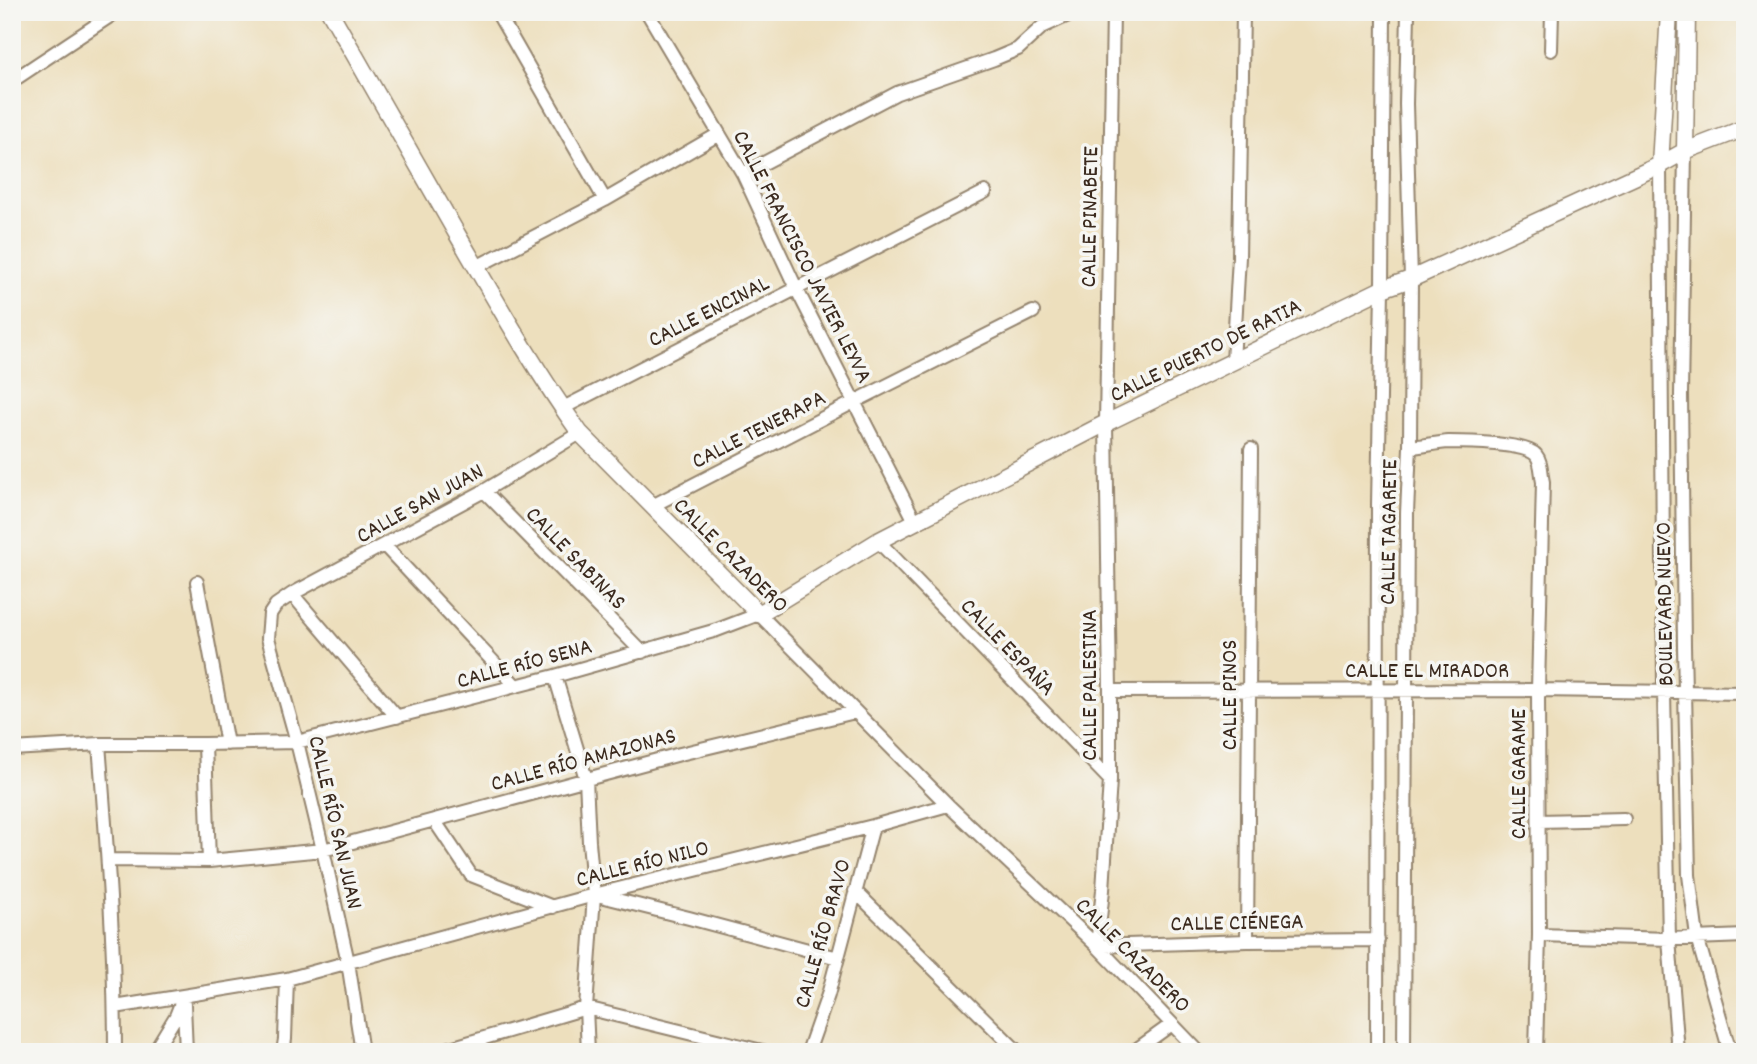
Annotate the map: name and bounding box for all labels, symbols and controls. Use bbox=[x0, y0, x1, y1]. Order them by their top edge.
street label: CALLE FRANCISCO JAVIER LEYVA bbox=[723, 125, 879, 390]
street label: CALLE PINABETE bbox=[1074, 146, 1109, 288]
street label: CALLE ENCINAL bbox=[643, 268, 776, 358]
street label: CALLE PUERTO DE RATIA bbox=[1105, 291, 1308, 413]
street label: CALLE TENERAPA bbox=[687, 383, 832, 479]
street label: CALLE SAN JUAN bbox=[351, 456, 490, 554]
street label: CALLE TAGARETE bbox=[1373, 458, 1408, 605]
street label: CALLE CAZADERO bbox=[664, 491, 795, 622]
street label: CALLE SABINAS bbox=[516, 500, 633, 619]
street label: BOULEVARD NUEVO bbox=[1649, 522, 1684, 686]
street label: CALLE ESPAÑA bbox=[951, 592, 1062, 705]
street label: CALLE PALESTINA bbox=[1075, 609, 1108, 761]
street label: CALLE RÍO SENA bbox=[453, 631, 596, 699]
street label: CALLE PINOS bbox=[1215, 640, 1248, 750]
street label: CALLE EL MIRADOR bbox=[1345, 656, 1509, 689]
street label: CALLE GARAME bbox=[1504, 708, 1537, 839]
street label: CALLE RÍO AMAZONAS bbox=[488, 721, 680, 802]
street label: CALLE RÍO SAN JUAN bbox=[298, 733, 370, 913]
street label: CALLE RÍO NILO bbox=[573, 833, 713, 898]
street label: CALLE RÍO BRAVO bbox=[787, 856, 861, 1012]
street label: CALLE CAZADERO bbox=[1066, 891, 1197, 1022]
street label: CALLE CIÉNEGA bbox=[1170, 907, 1304, 942]

